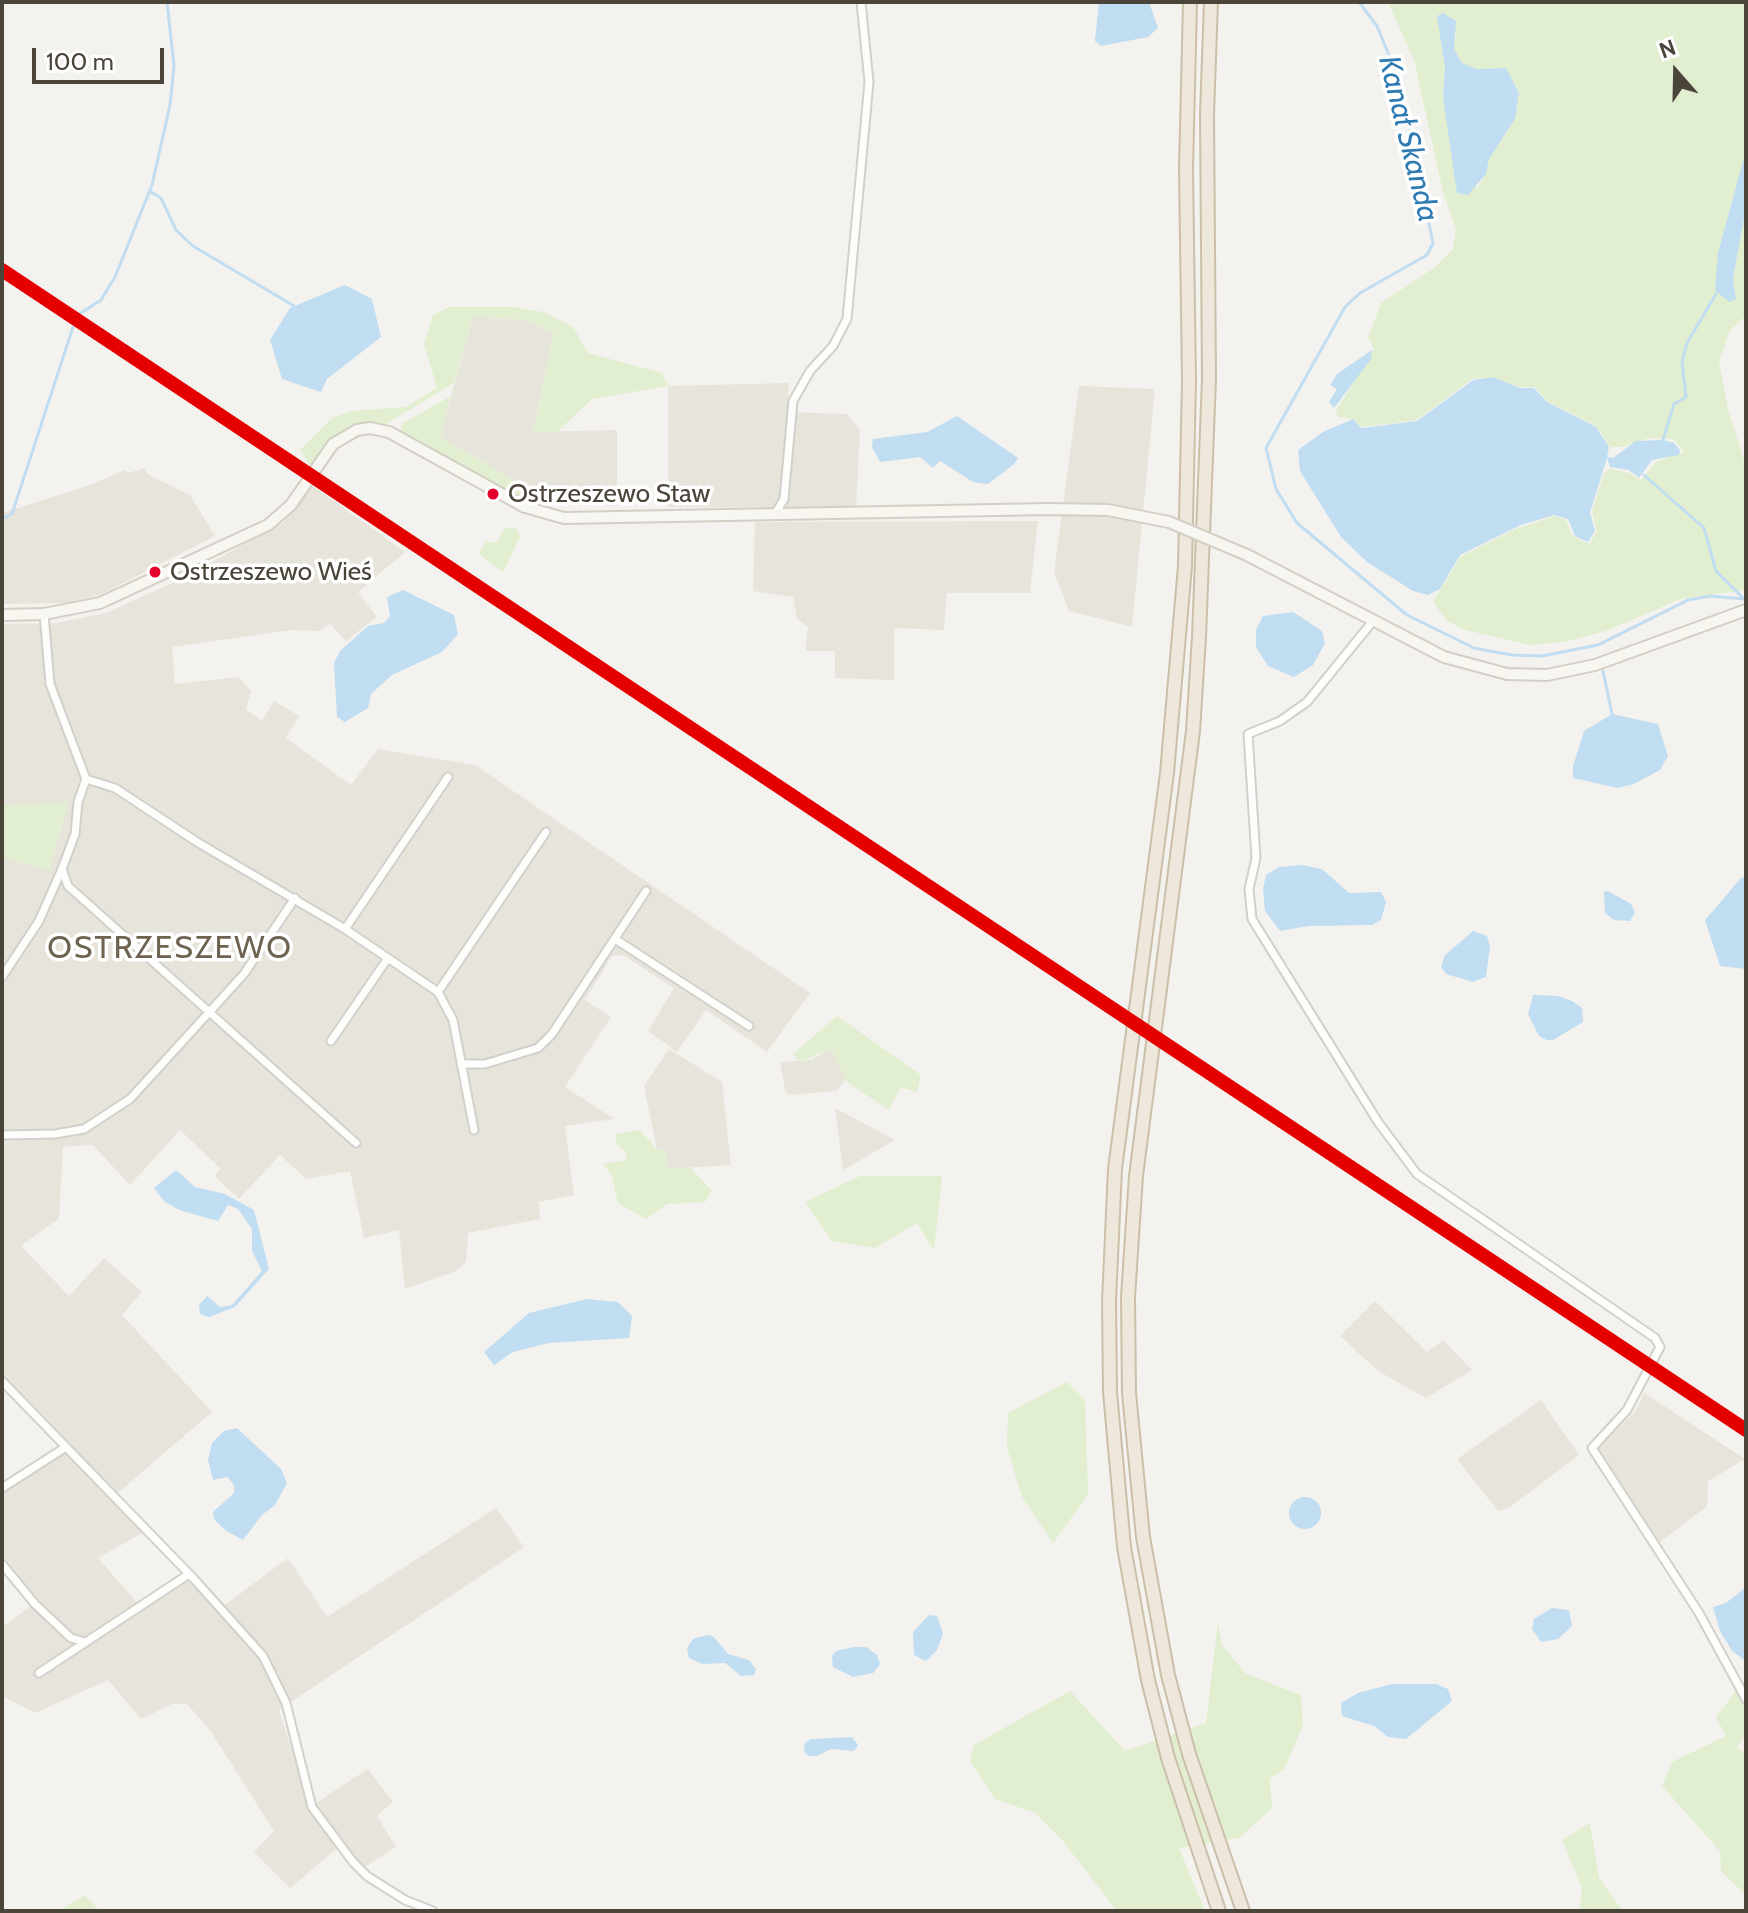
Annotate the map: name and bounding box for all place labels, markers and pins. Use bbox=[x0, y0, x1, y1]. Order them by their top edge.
place label: Ostrzeszewo Staw bbox=[508, 478, 710, 510]
marker: Ostrzeszewo Staw bbox=[485, 486, 501, 502]
place label: Ostrzeszewo Wieś bbox=[170, 556, 372, 588]
marker: Ostrzeszewo Wieś bbox=[147, 564, 163, 580]

